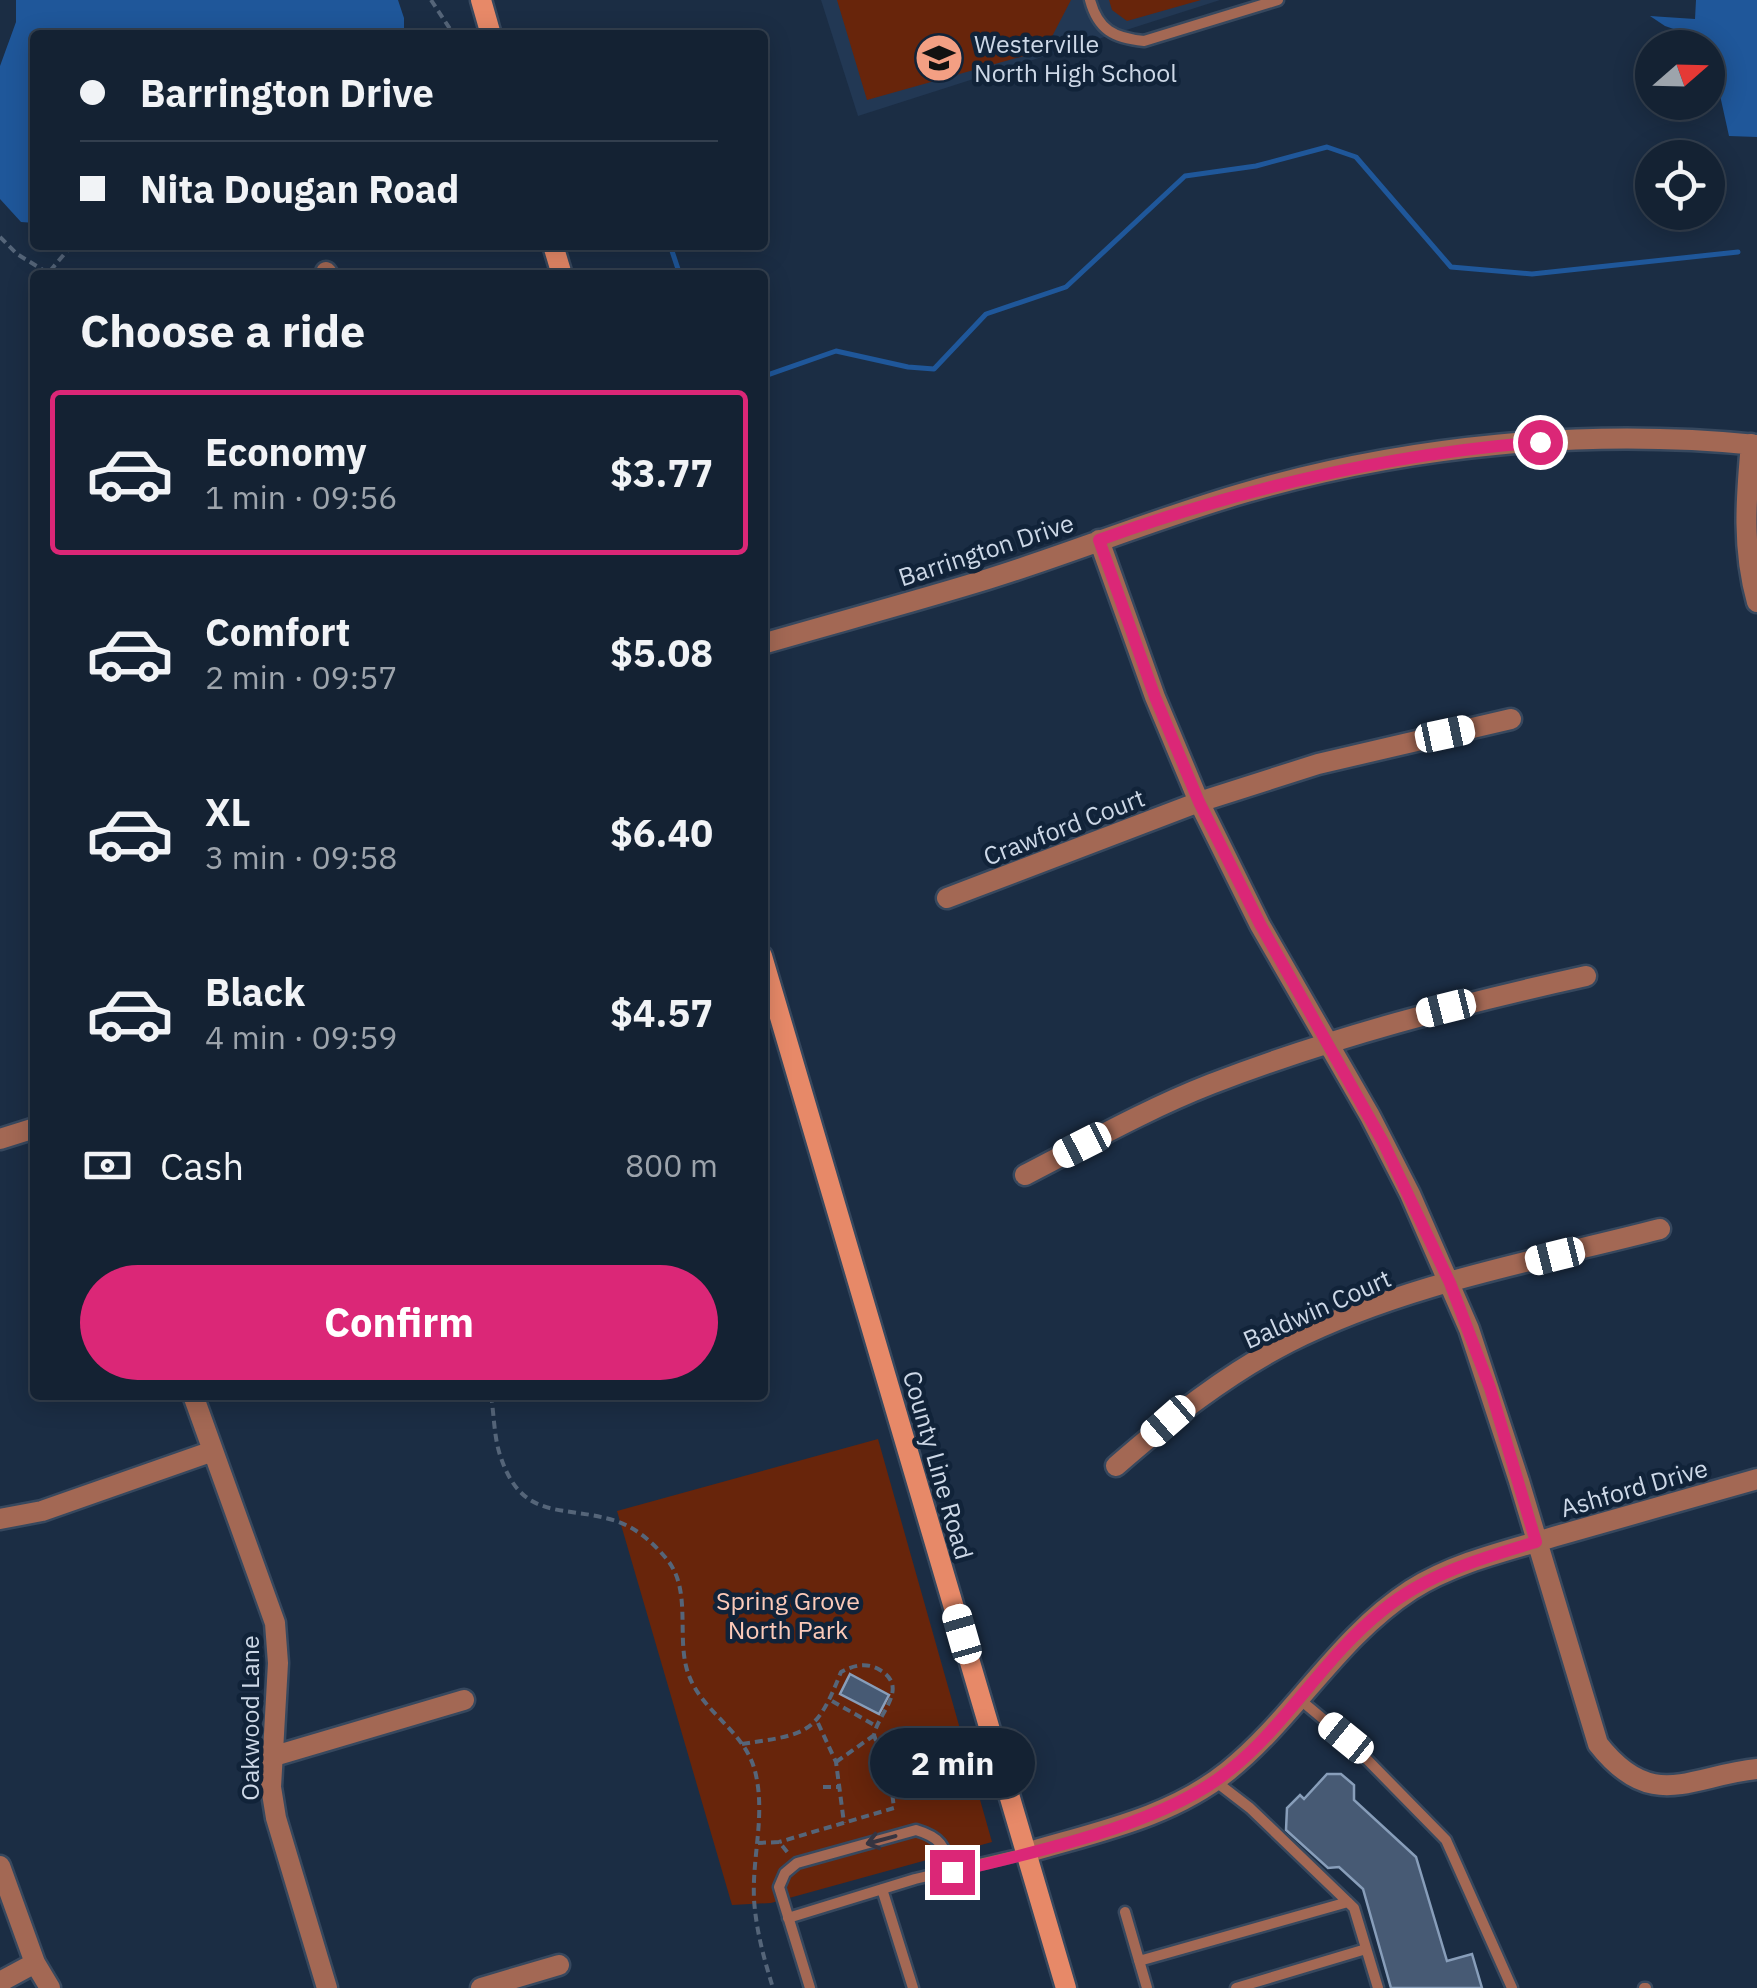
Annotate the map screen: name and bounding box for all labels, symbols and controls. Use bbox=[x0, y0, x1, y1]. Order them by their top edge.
place label: Westerville North High School bbox=[974, 27, 1177, 89]
north arrow bbox=[1635, 30, 1725, 120]
map controls bbox=[1635, 30, 1725, 230]
school or university icon: Westerville North High School bbox=[913, 32, 965, 84]
text: Barrington Drive bbox=[140, 68, 434, 117]
button: locate bbox=[1635, 140, 1725, 230]
text: Nita Dougan Road bbox=[140, 164, 459, 213]
text: Choose a ride bbox=[80, 301, 365, 359]
route start bbox=[1518, 420, 1563, 465]
text: Economy bbox=[205, 427, 367, 476]
icon: car bbox=[85, 428, 175, 518]
text: $3.77 bbox=[610, 448, 713, 497]
text: 1 min · 09:56 bbox=[205, 476, 398, 518]
street label: Barrington Drive bbox=[894, 506, 1078, 593]
text: Comfort bbox=[205, 607, 350, 656]
icon: car bbox=[85, 608, 175, 698]
text: $5.08 bbox=[610, 628, 713, 677]
text: 2 min · 09:57 bbox=[205, 656, 398, 698]
car bbox=[1413, 713, 1477, 755]
street label: Crawford Court bbox=[978, 781, 1149, 872]
text: XL bbox=[205, 787, 251, 836]
icon: car bbox=[85, 788, 175, 878]
text: $6.40 bbox=[610, 808, 713, 857]
text: 3 min · 09:58 bbox=[205, 836, 398, 878]
text: Black bbox=[205, 967, 305, 1016]
icon: car bbox=[85, 968, 175, 1058]
car bbox=[1413, 986, 1479, 1030]
text: $4.57 bbox=[610, 988, 713, 1037]
text: 4 min · 09:59 bbox=[205, 1016, 398, 1058]
car bbox=[1048, 1118, 1116, 1172]
icon: cash bbox=[80, 1138, 135, 1193]
text: Cash bbox=[160, 1141, 244, 1190]
text: 800 m bbox=[625, 1144, 718, 1186]
car bbox=[1522, 1234, 1588, 1278]
street label: Baldwin Court bbox=[1238, 1261, 1396, 1356]
button: Confirm bbox=[80, 1265, 718, 1380]
street label: County Line Road bbox=[896, 1367, 981, 1563]
car bbox=[1136, 1390, 1200, 1452]
street label: Ashford Drive bbox=[1556, 1451, 1711, 1524]
park label: Spring Grove North Park bbox=[716, 1584, 860, 1646]
car bbox=[939, 1601, 985, 1667]
street label: Oakwood Lane bbox=[233, 1635, 266, 1801]
car bbox=[1313, 1707, 1379, 1769]
callout: 2 min bbox=[870, 1727, 1034, 1797]
text: 2 min bbox=[911, 1742, 994, 1784]
one-way arrow bbox=[866, 1831, 897, 1850]
route end bbox=[930, 1850, 975, 1895]

